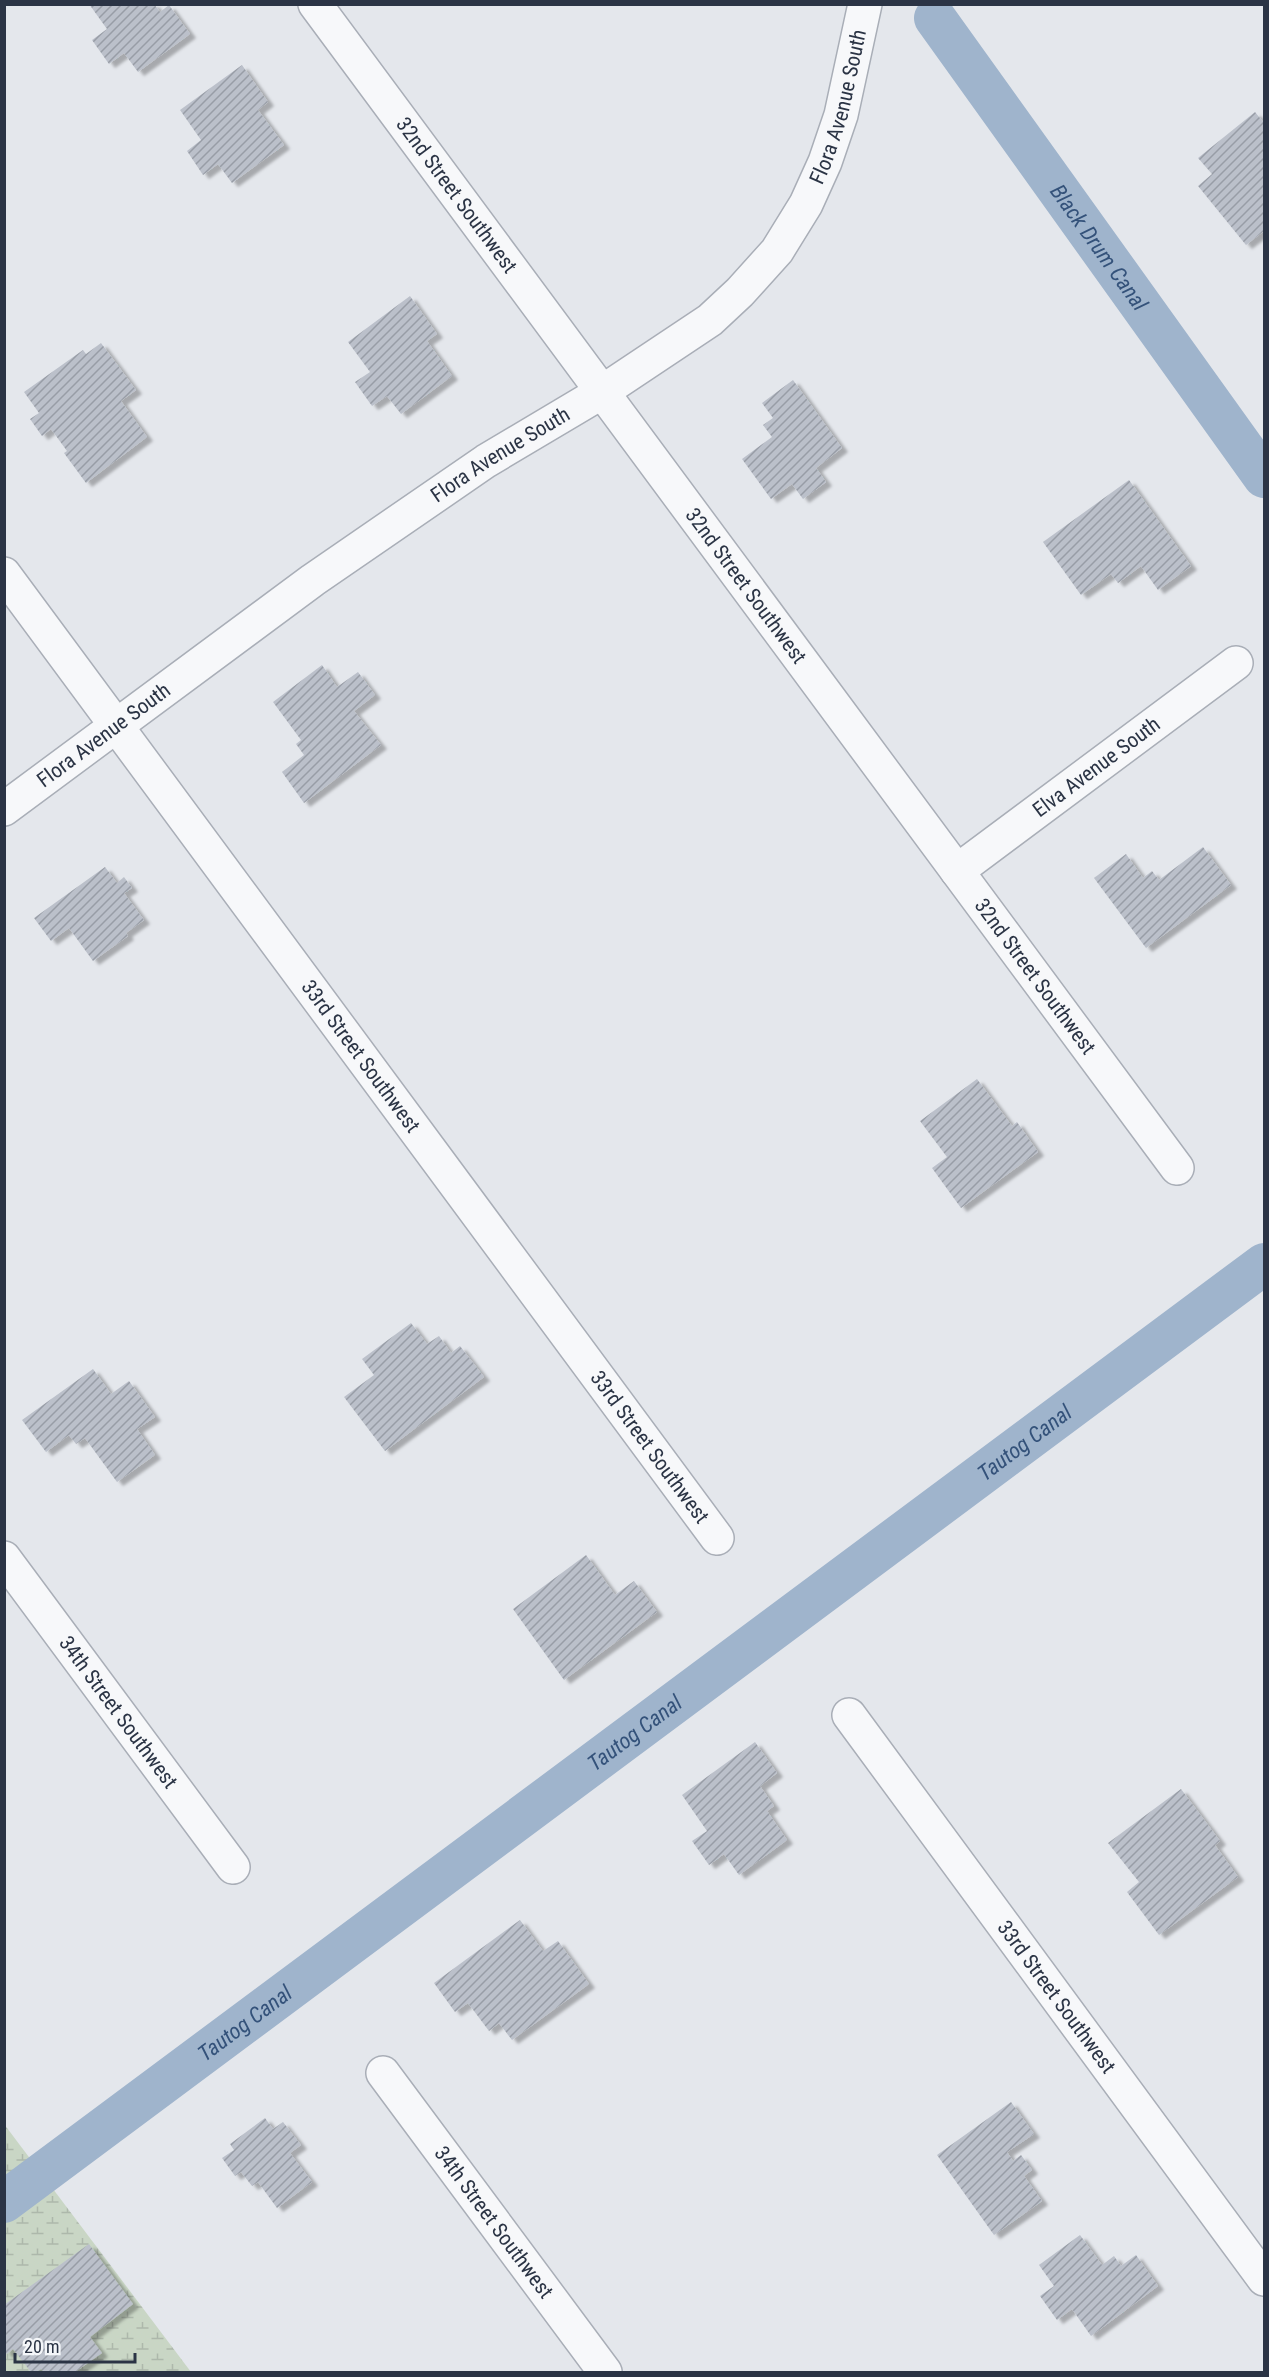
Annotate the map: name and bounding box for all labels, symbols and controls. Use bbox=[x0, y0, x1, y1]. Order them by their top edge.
street label: Flora Avenue South bbox=[805, 27, 871, 188]
street label: 32nd Street Southwest bbox=[391, 113, 522, 278]
water label: Black Drum Canal bbox=[1045, 180, 1153, 316]
street label: Flora Avenue South bbox=[426, 402, 574, 507]
street label: 32nd Street Southwest bbox=[680, 503, 811, 668]
street label: Flora Avenue South bbox=[32, 678, 175, 792]
street label: Elva Avenue South bbox=[1028, 712, 1165, 822]
street label: 32nd Street Southwest bbox=[970, 894, 1101, 1059]
street label: 33rd Street Southwest bbox=[297, 975, 425, 1137]
street label: 33rd Street Southwest bbox=[586, 1366, 714, 1528]
water label: Tautog Canal bbox=[973, 1399, 1077, 1486]
street label: 34th Street Southwest bbox=[54, 1631, 183, 1793]
water label: Tautog Canal bbox=[583, 1689, 687, 1776]
street label: 33rd Street Southwest bbox=[992, 1916, 1120, 2078]
water label: Tautog Canal bbox=[193, 1980, 298, 2066]
street label: 34th Street Southwest bbox=[430, 2142, 558, 2303]
scale bar bbox=[15, 2326, 135, 2364]
text: 20 m bbox=[24, 2336, 59, 2357]

